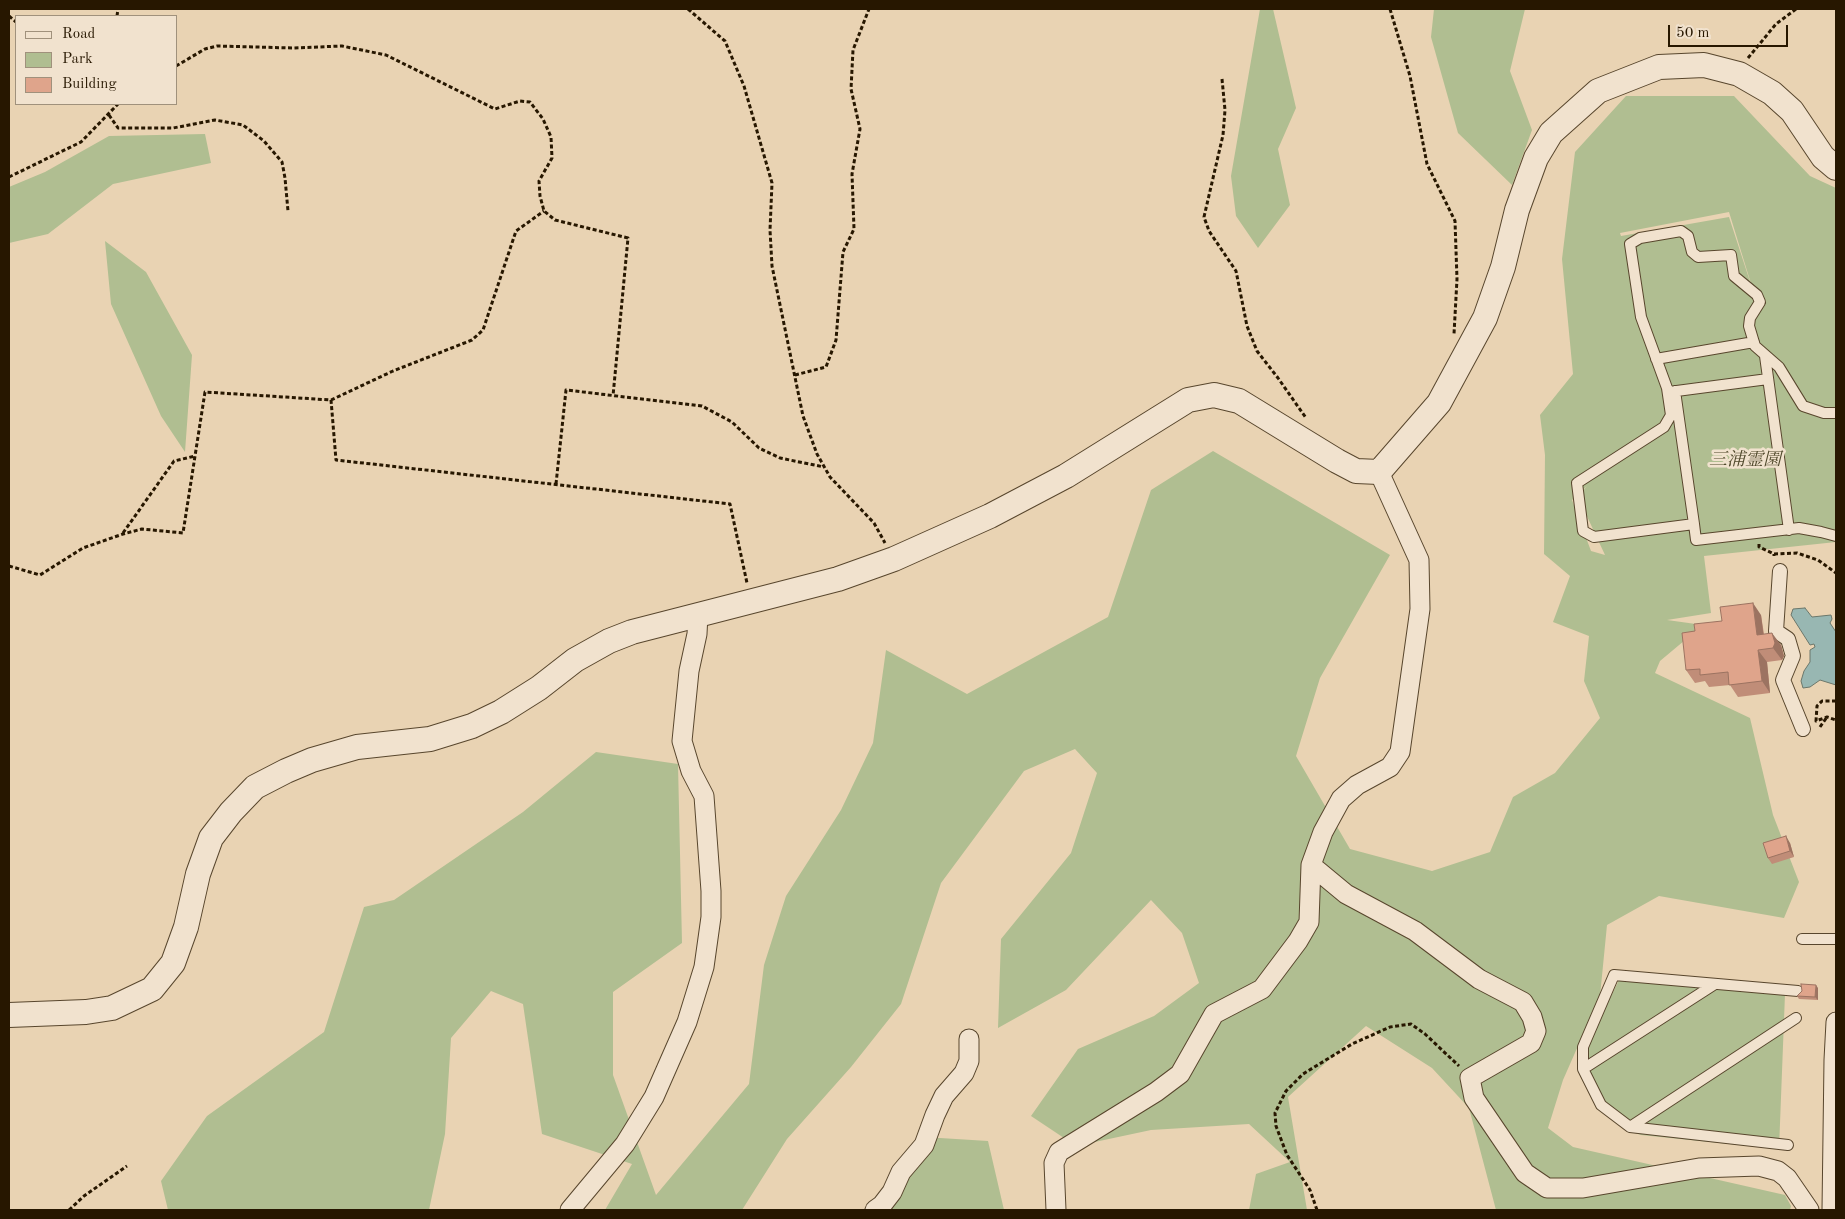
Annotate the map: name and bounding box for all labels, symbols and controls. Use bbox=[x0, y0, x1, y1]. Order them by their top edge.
legend bbox=[15, 15, 178, 105]
scale bar bbox=[1670, 15, 1790, 47]
text: 50 m bbox=[1676, 26, 1710, 41]
text: Road bbox=[62, 27, 95, 42]
text: Park bbox=[62, 52, 93, 67]
text: Building bbox=[62, 77, 117, 92]
park label: 三浦霊園 bbox=[1709, 449, 1781, 471]

